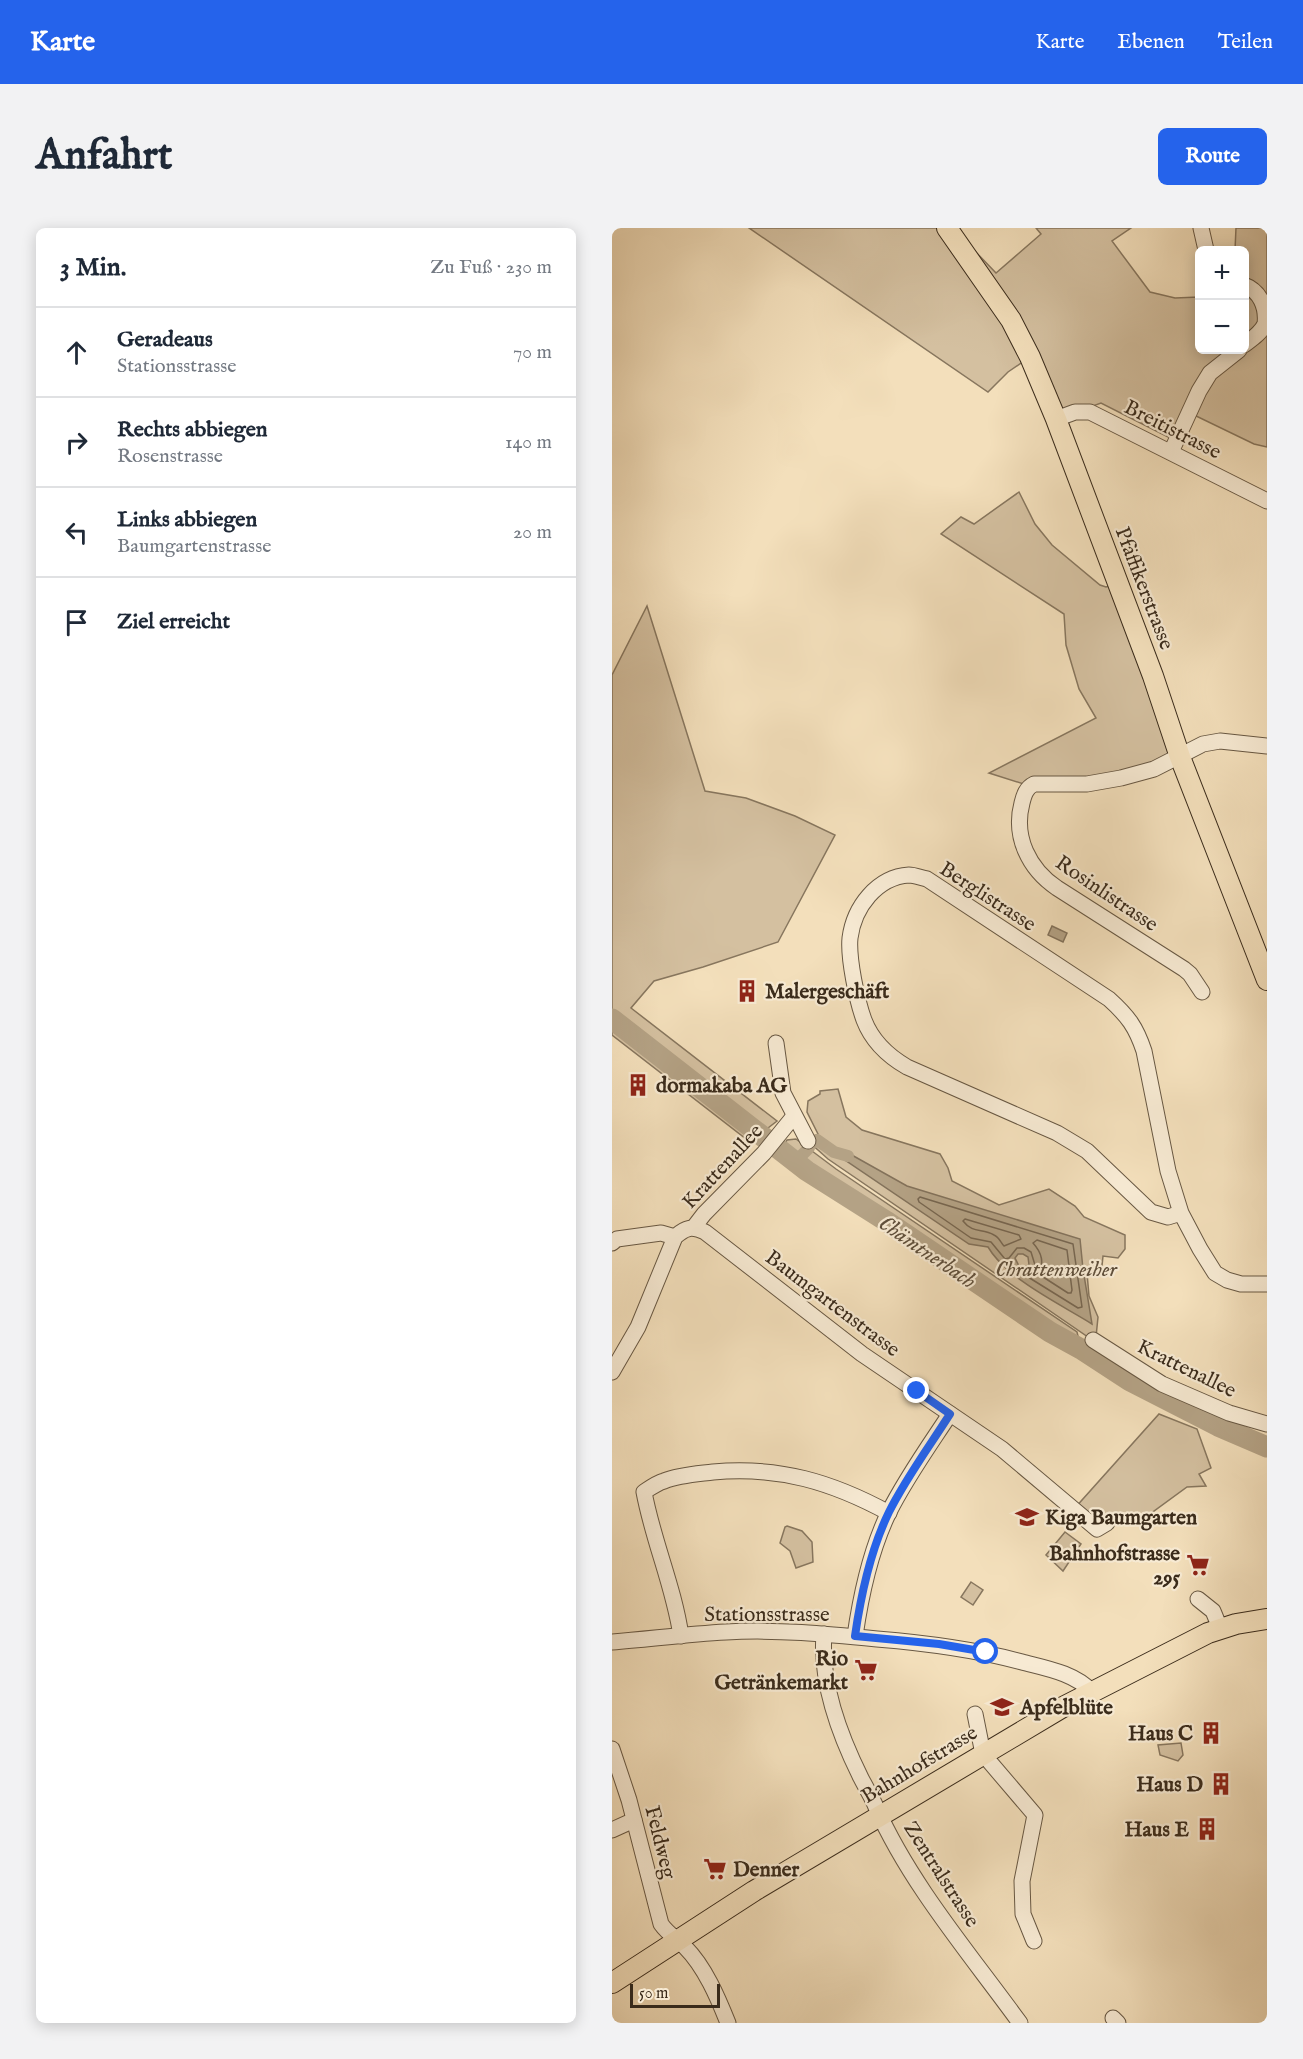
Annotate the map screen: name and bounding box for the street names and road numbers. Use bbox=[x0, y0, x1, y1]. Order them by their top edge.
street label: Breitistrasse bbox=[1119, 394, 1226, 466]
street label: Pfäffikerstrasse bbox=[1108, 523, 1180, 654]
street label: Rosinlistrasse bbox=[1049, 850, 1163, 939]
street label: Berglistrasse bbox=[934, 856, 1041, 939]
street label: Krattenallee bbox=[677, 1118, 770, 1215]
street label: Baumgartenstrasse bbox=[759, 1245, 905, 1364]
street label: Krattenallee bbox=[1132, 1334, 1241, 1405]
street label: Stationsstrasse bbox=[704, 1602, 830, 1629]
street label: Bahnhofstrasse bbox=[857, 1720, 983, 1811]
street label: Feldweg bbox=[637, 1803, 682, 1882]
street label: Zentralstrasse bbox=[896, 1817, 985, 1933]

